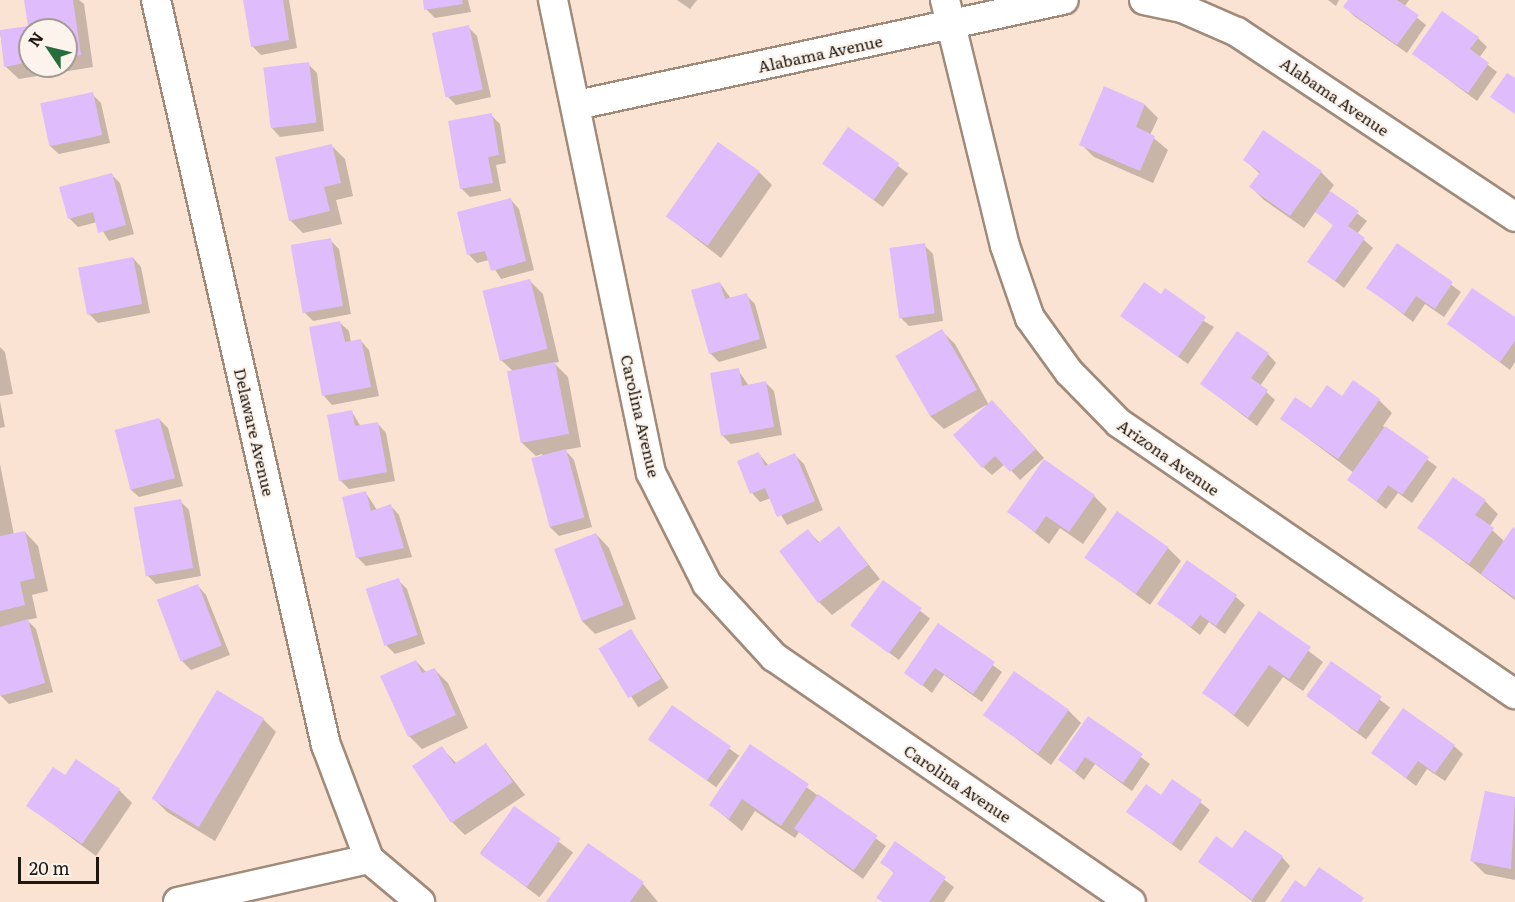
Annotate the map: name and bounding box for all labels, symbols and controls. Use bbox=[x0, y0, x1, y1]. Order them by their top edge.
north arrow bbox=[18, 18, 78, 78]
text: N bbox=[21, 26, 49, 51]
street label: Alabama Avenue bbox=[756, 30, 884, 76]
street label: Alabama Avenue bbox=[1277, 53, 1393, 139]
street label: Carolina Avenue bbox=[618, 353, 664, 479]
street label: Delaware Avenue bbox=[231, 366, 279, 498]
street label: Arizona Avenue bbox=[1114, 415, 1224, 499]
street label: Carolina Avenue bbox=[901, 740, 1015, 826]
scale bar bbox=[21, 845, 102, 883]
text: 20 m bbox=[29, 854, 70, 881]

